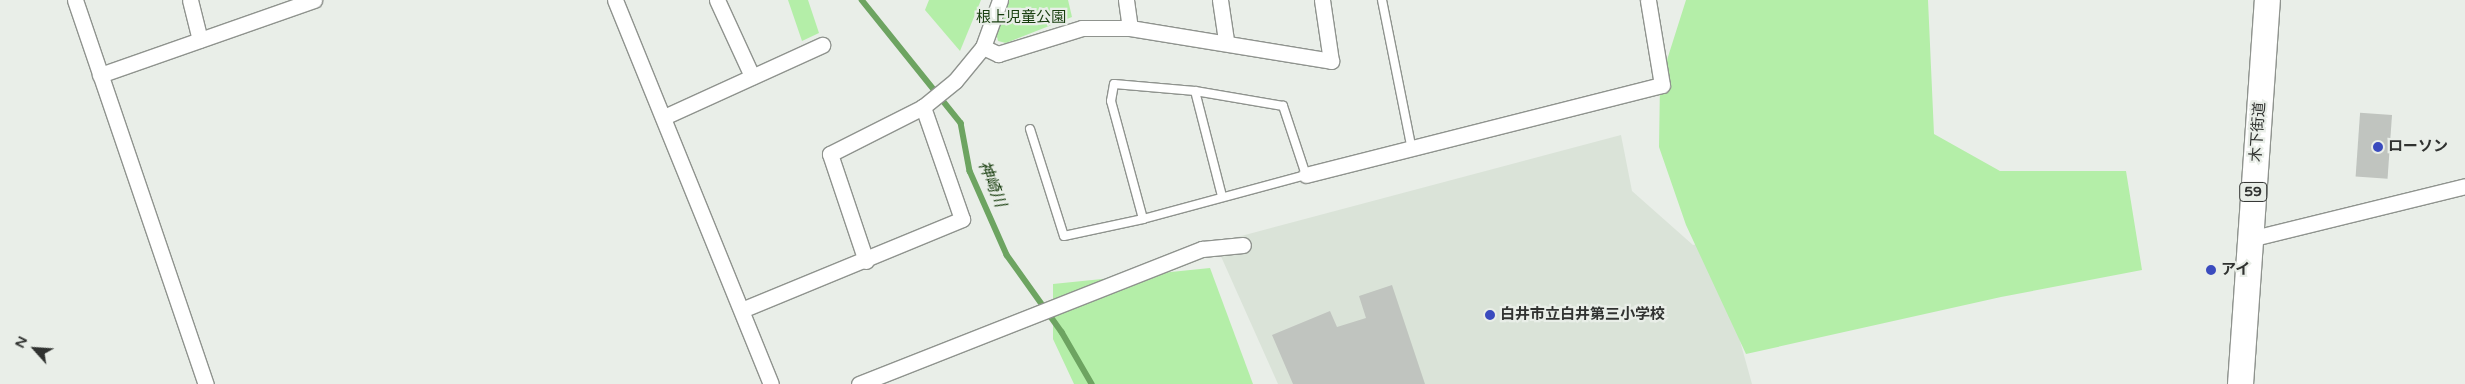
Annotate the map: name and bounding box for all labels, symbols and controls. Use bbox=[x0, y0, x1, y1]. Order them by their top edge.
park label: 根上児童公園 bbox=[976, 9, 1066, 27]
street label: 木下街道 bbox=[2247, 101, 2269, 163]
place label: ローソン bbox=[2388, 138, 2448, 156]
marker: ローソン bbox=[2372, 141, 2384, 153]
water label: 神崎川 bbox=[974, 158, 1010, 210]
road number: 59 bbox=[2238, 180, 2268, 203]
place label: アイ bbox=[2221, 261, 2251, 279]
marker: アイ bbox=[2205, 264, 2217, 276]
place label: 白井市立白井第三小学校 bbox=[1500, 306, 1665, 324]
marker: 白井市立白井第三小学校 bbox=[1484, 309, 1496, 321]
north arrow bbox=[10, 324, 60, 374]
text: N bbox=[11, 333, 31, 351]

